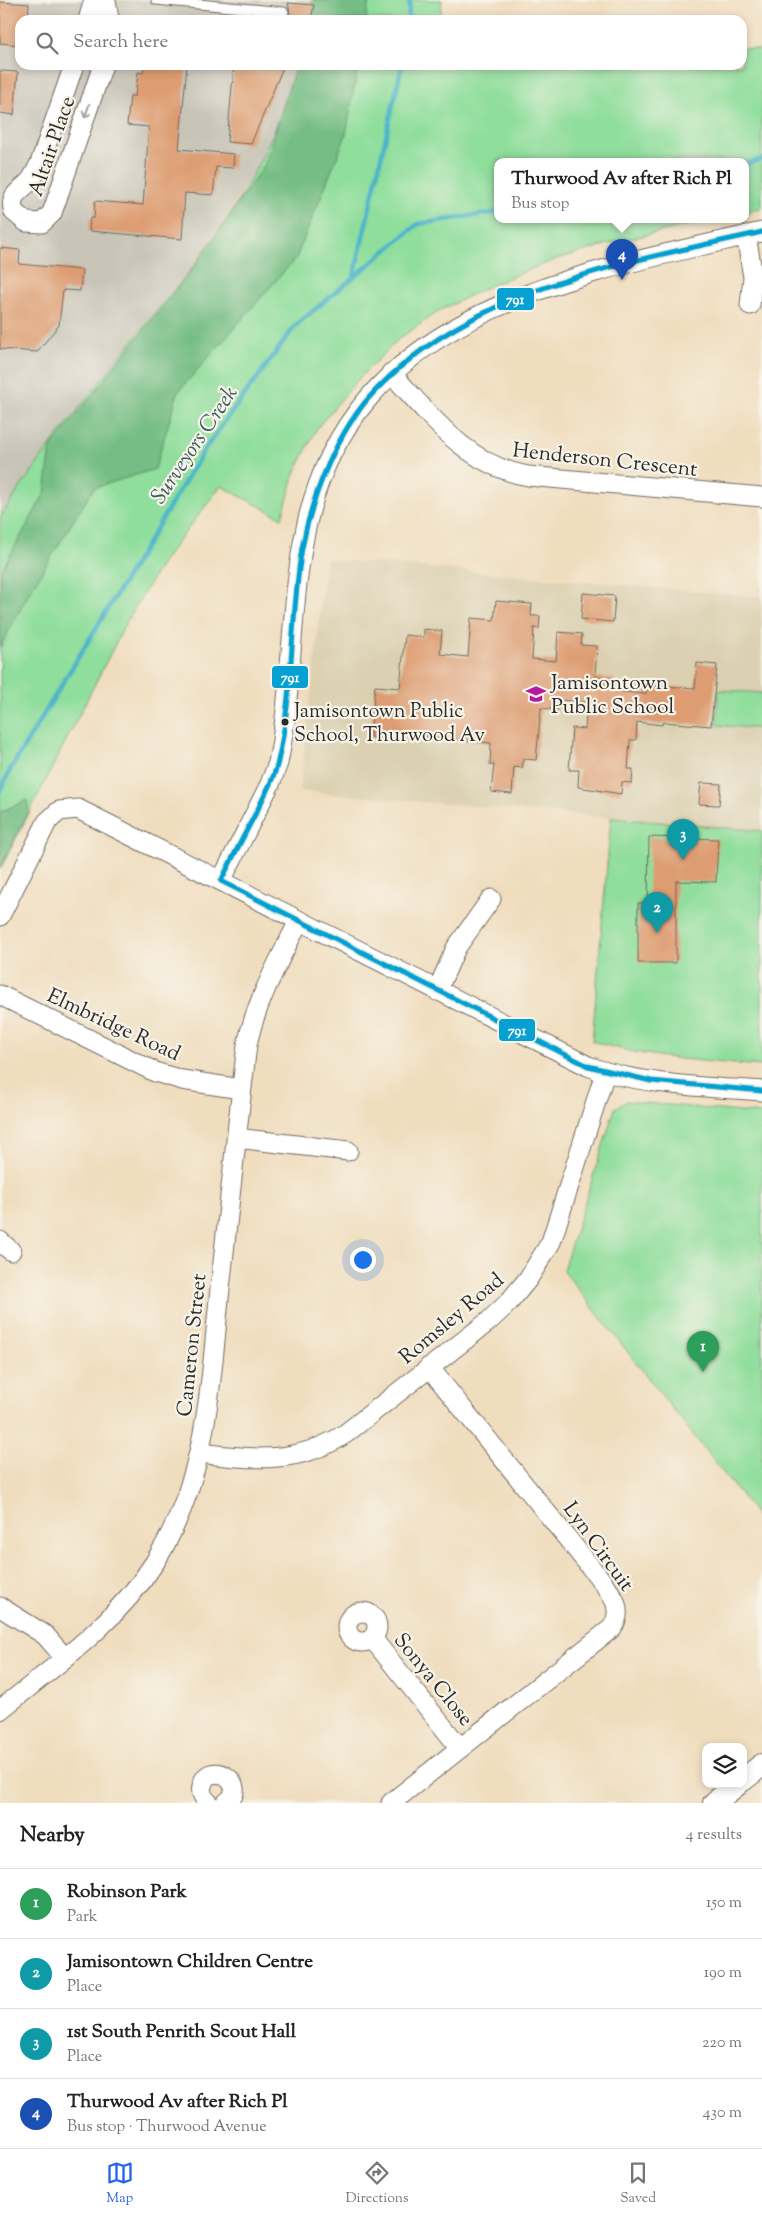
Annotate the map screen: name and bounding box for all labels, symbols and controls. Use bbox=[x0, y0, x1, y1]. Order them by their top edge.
search box bbox=[15, 15, 747, 70]
icon: search bbox=[33, 29, 61, 57]
text: Search here bbox=[73, 29, 168, 56]
street label: Altair Place bbox=[22, 93, 84, 201]
one-way arrow bbox=[82, 103, 91, 118]
popup bbox=[494, 158, 749, 223]
text: Thurwood Av after Rich Pl bbox=[511, 166, 732, 193]
text: Bus stop bbox=[511, 193, 569, 216]
pin: 4 bbox=[606, 239, 638, 280]
line badge: 791 bbox=[496, 287, 535, 311]
text: 791 bbox=[506, 291, 524, 311]
water label: Surveyors Creek bbox=[144, 380, 247, 511]
street label: Henderson Crescent bbox=[511, 436, 699, 486]
line badge: 791 bbox=[271, 665, 309, 689]
text: 791 bbox=[281, 669, 299, 689]
place label: Jamisontown Public School bbox=[550, 669, 674, 723]
school or university icon: Jamisontown Public School bbox=[525, 683, 547, 705]
place label: Jamisontown Public School, Thurwood Av bbox=[293, 698, 486, 751]
marker: Jamisontown Public School, Thurwood Av bbox=[280, 717, 290, 727]
pin: 3 bbox=[667, 819, 699, 860]
pin: 2 bbox=[641, 892, 673, 933]
street label: Elmbridge Road bbox=[41, 982, 185, 1070]
line badge: 791 bbox=[498, 1018, 536, 1042]
text: 791 bbox=[508, 1022, 526, 1042]
your location bbox=[350, 1247, 376, 1273]
street label: Romsley Road bbox=[393, 1267, 511, 1372]
street label: Cameron Street bbox=[171, 1272, 215, 1418]
pin: 1 bbox=[687, 1331, 719, 1372]
street label: Lyn Circuit bbox=[555, 1496, 640, 1598]
street label: Sonya Close bbox=[385, 1627, 480, 1733]
map controls bbox=[702, 1743, 747, 1788]
button: layers bbox=[702, 1743, 747, 1788]
text: Nearby bbox=[20, 1821, 85, 1851]
text: 4 results bbox=[686, 1824, 742, 1847]
text: Robinson Park bbox=[67, 1879, 187, 1906]
text: 1 bbox=[33, 1892, 39, 1915]
text: 150 m bbox=[706, 1892, 742, 1915]
text: Park bbox=[67, 1906, 98, 1929]
text: Jamisontown Children Centre bbox=[67, 1949, 313, 1976]
text: 2 bbox=[32, 1962, 40, 1985]
text: 190 m bbox=[704, 1962, 742, 1985]
text: Place bbox=[67, 1976, 102, 1999]
text: 1st South Penrith Scout Hall bbox=[67, 2019, 296, 2046]
text: 3 bbox=[33, 2032, 39, 2055]
text: 220 m bbox=[702, 2032, 742, 2055]
text: Place bbox=[67, 2046, 102, 2069]
text: Thurwood Av after Rich Pl bbox=[67, 2089, 288, 2116]
text: 4 bbox=[32, 2102, 40, 2125]
text: 430 m bbox=[703, 2102, 742, 2125]
text: Bus stop · Thurwood Avenue bbox=[67, 2116, 267, 2139]
tab: Map bbox=[106, 2159, 134, 2209]
tab: Directions bbox=[345, 2159, 409, 2209]
tab: Saved bbox=[620, 2159, 656, 2209]

